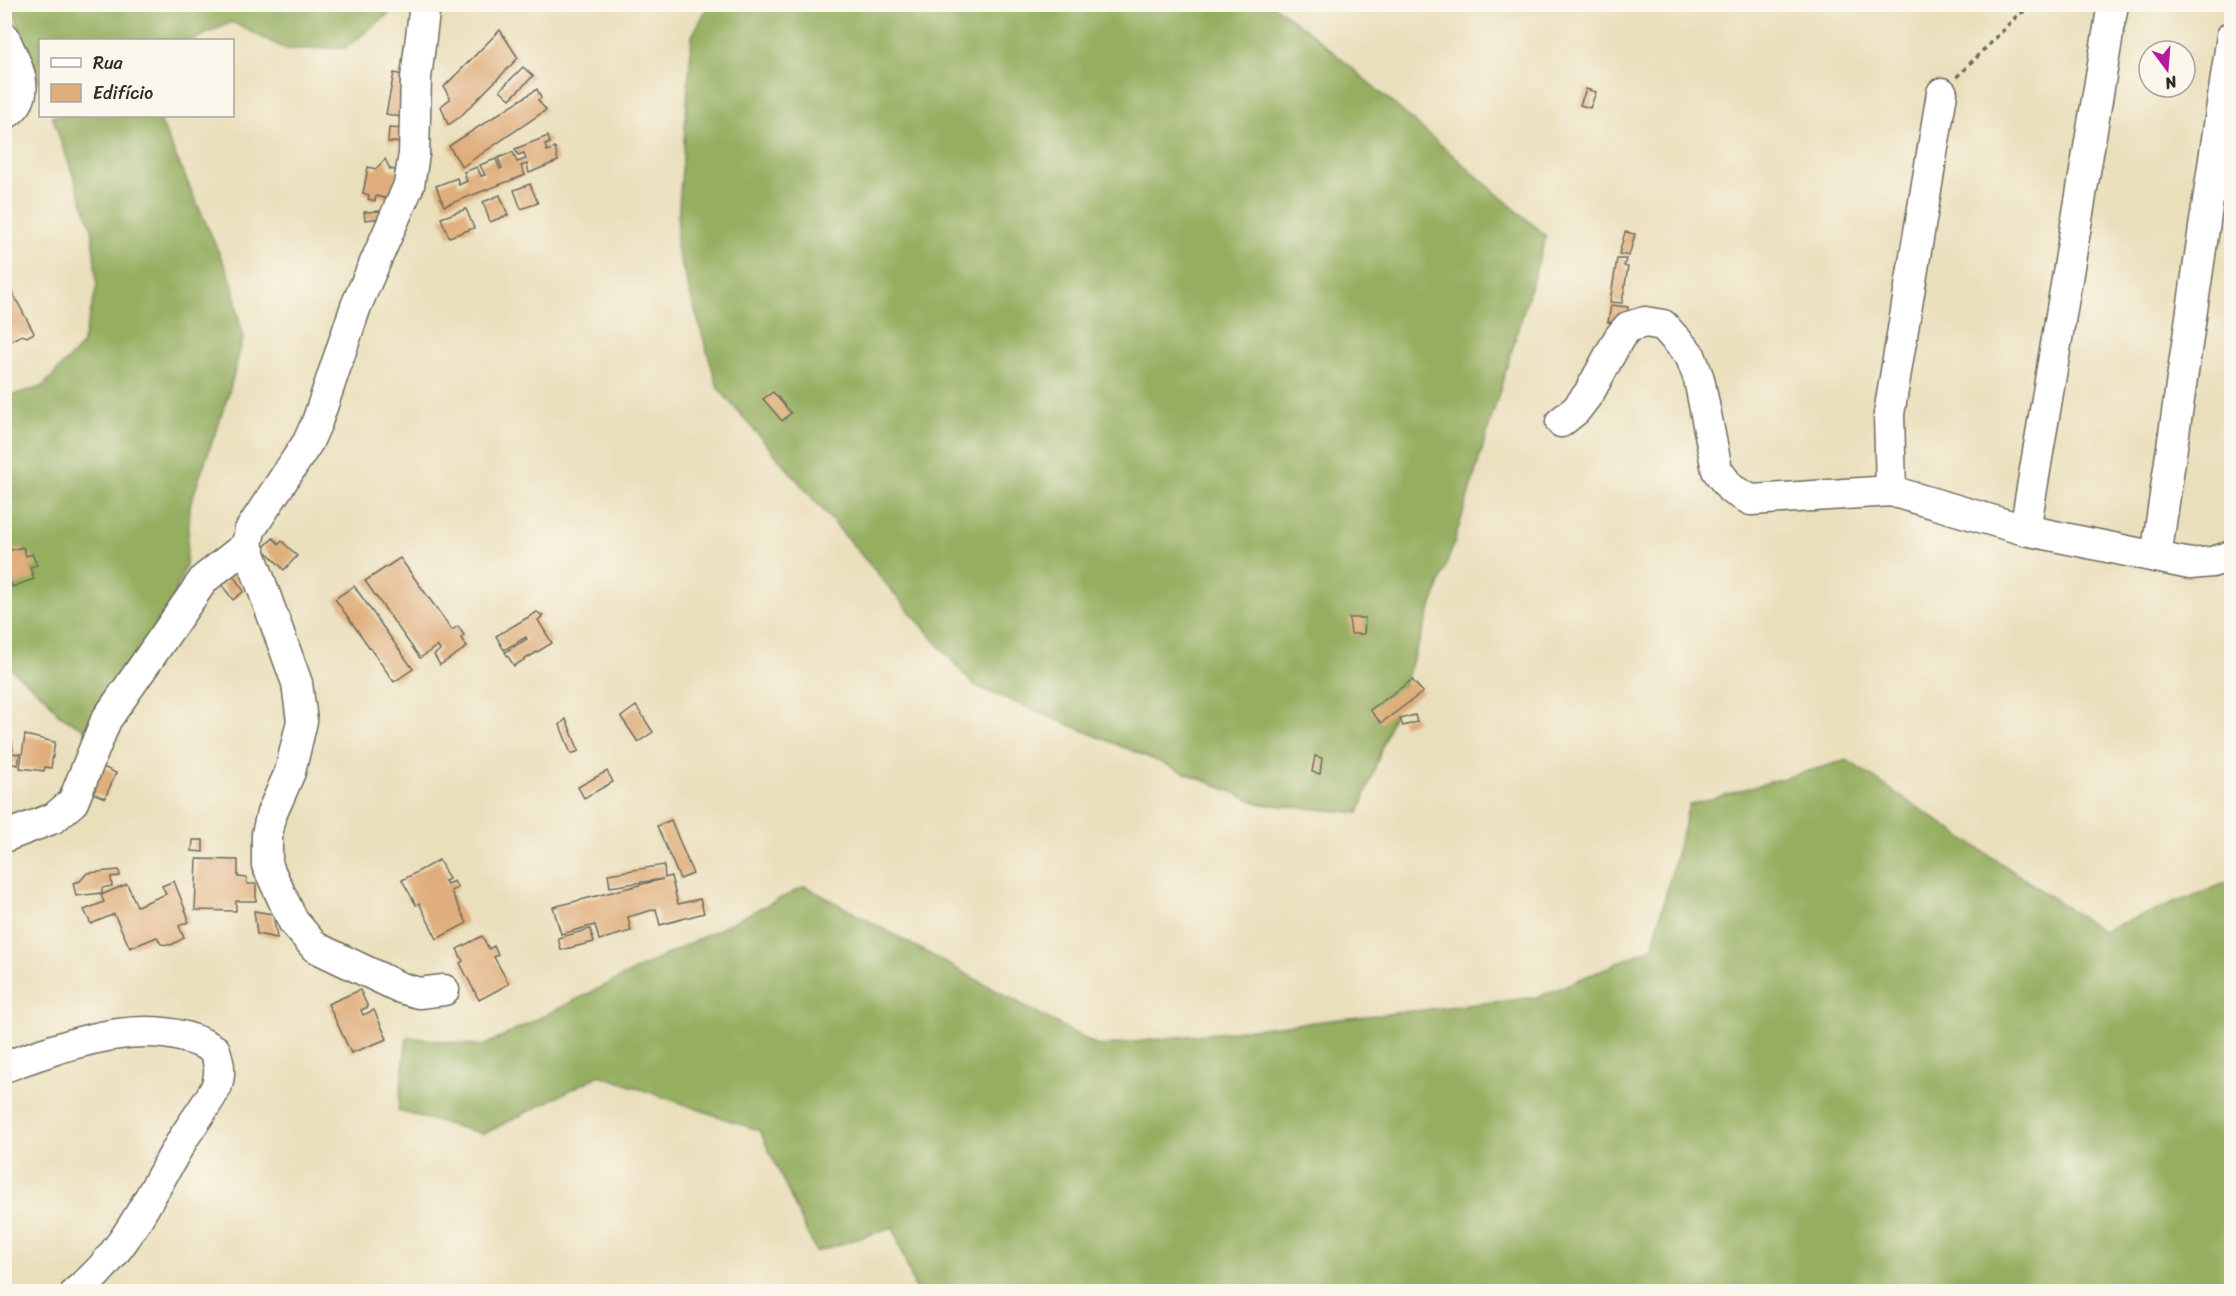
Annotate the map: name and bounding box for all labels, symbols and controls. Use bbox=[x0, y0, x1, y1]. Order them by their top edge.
legend bbox=[39, 39, 234, 117]
north arrow bbox=[2137, 39, 2197, 99]
text: Rua bbox=[93, 47, 124, 79]
text: N bbox=[2161, 67, 2181, 99]
text: Edifício bbox=[93, 77, 153, 109]

